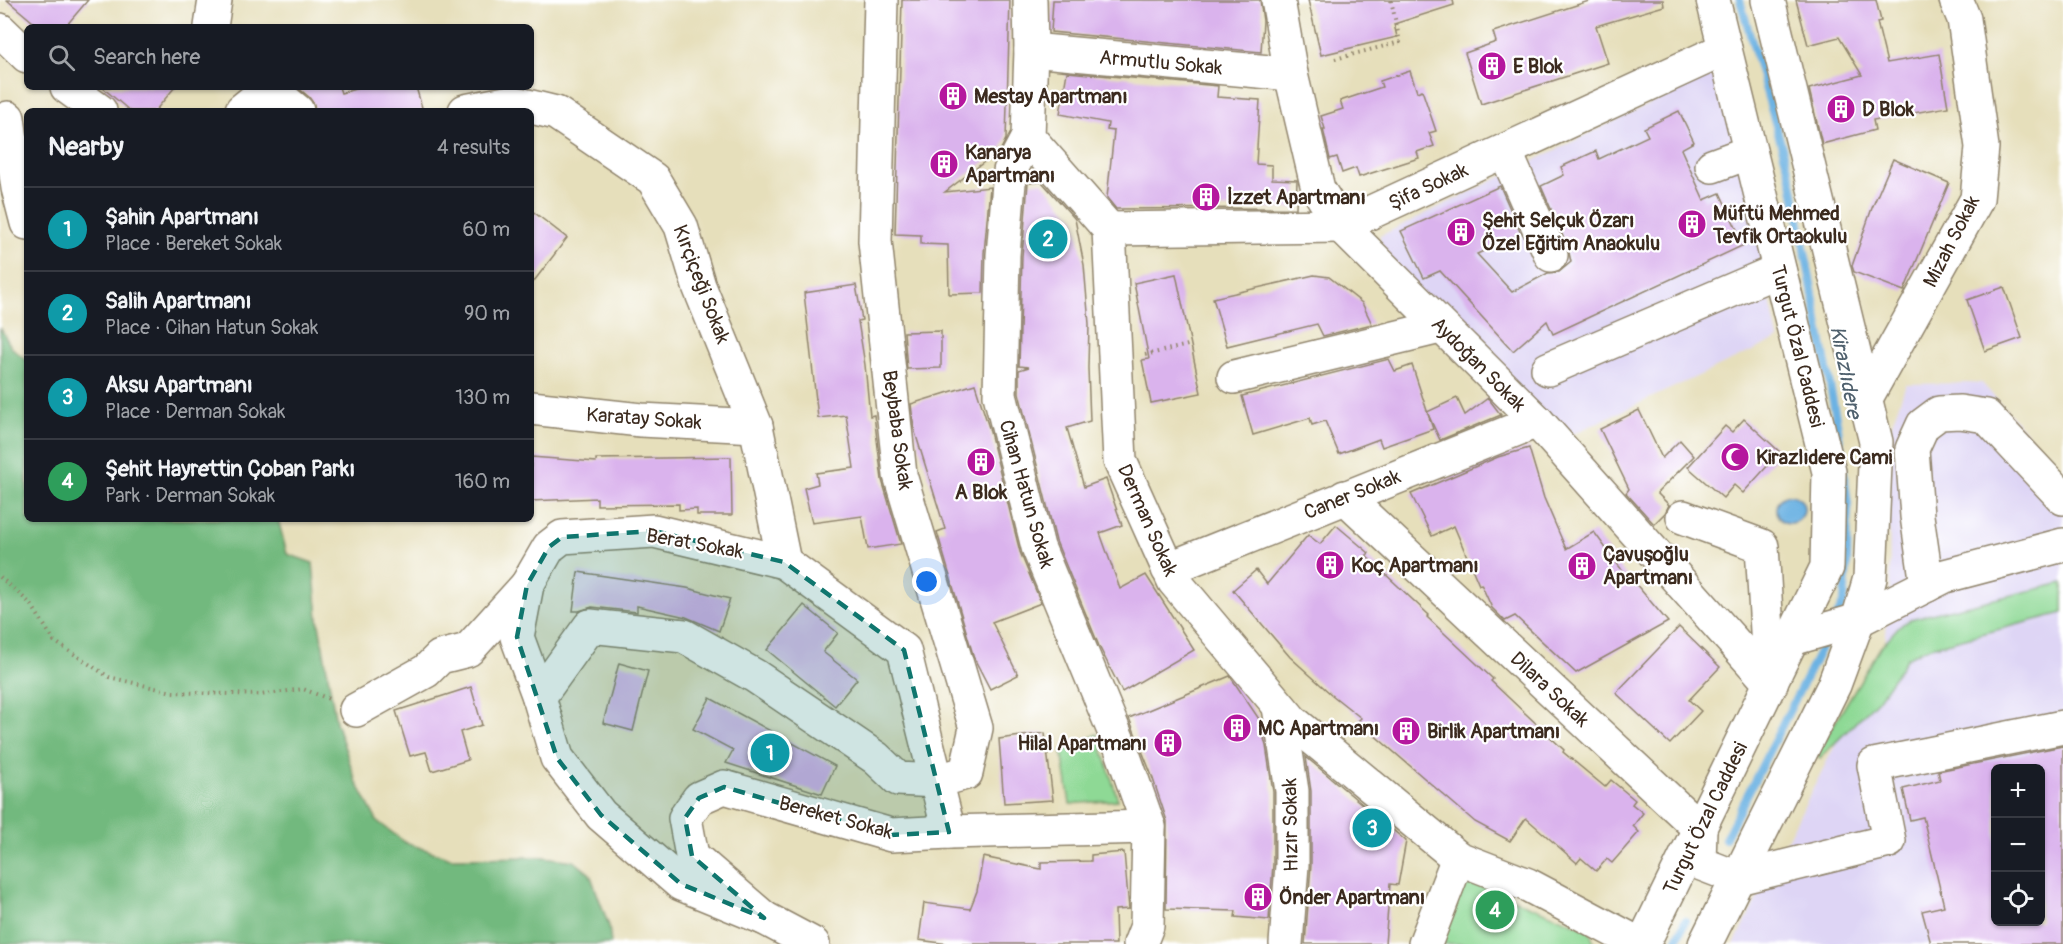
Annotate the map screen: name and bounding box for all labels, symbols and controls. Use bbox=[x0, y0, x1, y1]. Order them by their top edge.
search box bbox=[24, 24, 534, 90]
icon: search bbox=[45, 41, 78, 74]
text: Search here bbox=[93, 43, 200, 71]
street label: Armutlu Sokak bbox=[1098, 45, 1224, 80]
building icon: E Blok bbox=[1476, 50, 1508, 82]
place label: E Blok bbox=[1513, 54, 1564, 79]
building icon: Mestay Apartmanı bbox=[937, 80, 969, 112]
place label: Mestay Apartmanı bbox=[974, 84, 1128, 109]
building icon: D Blok bbox=[1825, 93, 1857, 125]
place label: D Blok bbox=[1862, 97, 1915, 122]
text: Nearby bbox=[48, 131, 124, 163]
text: 4 results bbox=[437, 135, 510, 160]
place label: Kanarya Apartmanı bbox=[965, 140, 1055, 188]
building icon: Kanarya Apartmanı bbox=[928, 148, 960, 180]
street label: Şifa Sokak bbox=[1385, 157, 1472, 216]
building icon: İzzet Apartmanı bbox=[1190, 181, 1222, 213]
place label: İzzet Apartmanı bbox=[1227, 185, 1366, 210]
street label: Mizah Sokak bbox=[1918, 191, 1986, 291]
place label: Müftü Mehmed Tevfik Ortaokulu bbox=[1712, 201, 1847, 249]
text: Şahin Apartmanı bbox=[105, 203, 259, 231]
place label: Şehit Selçuk Özarı Özel Eğitim Anaokulu bbox=[1482, 208, 1660, 256]
building icon: Müftü Mehmed Tevfik Ortaokulu bbox=[1676, 208, 1708, 240]
pin: 2 bbox=[1028, 216, 1068, 262]
building icon: Şehit Selçuk Özarı Özel Eğitim Anaokulu bbox=[1445, 216, 1477, 248]
text: 1 bbox=[64, 217, 71, 242]
text: 60 m bbox=[463, 217, 510, 242]
street label: Kırçiçeği Sokak bbox=[667, 221, 736, 348]
text: Place · Bereket Sokak bbox=[105, 231, 282, 256]
street label: Turgut Özal Caddesi bbox=[1765, 262, 1830, 430]
text: Salih Apartmanı bbox=[105, 287, 251, 315]
text: 2 bbox=[62, 301, 73, 326]
text: 90 m bbox=[464, 301, 510, 326]
street label: Aydoğan Sokak bbox=[1426, 312, 1532, 418]
text: Place · Cihan Hatun Sokak bbox=[105, 315, 318, 340]
water label: Kirazlıdere bbox=[1823, 324, 1868, 423]
street label: Beybaba Sokak bbox=[877, 369, 918, 492]
text: Aksu Apartmanı bbox=[105, 371, 253, 399]
text: 3 bbox=[62, 385, 73, 410]
text: 130 m bbox=[455, 385, 510, 410]
text: Place · Derman Sokak bbox=[105, 399, 285, 424]
street label: Karatay Sokak bbox=[585, 402, 703, 435]
street label: Cihan Hatun Sokak bbox=[993, 417, 1060, 572]
mosque icon: Kirazlıdere Cami bbox=[1719, 441, 1751, 473]
place label: Kirazlıdere Cami bbox=[1756, 445, 1893, 470]
building icon: A Blok bbox=[965, 446, 997, 478]
text: Şehit Hayrettin Çoban Parkı bbox=[105, 455, 355, 483]
street label: Derman Sokak bbox=[1112, 460, 1184, 581]
street label: Caner Sokak bbox=[1300, 464, 1405, 525]
text: 4 bbox=[62, 469, 73, 494]
text: 160 m bbox=[455, 469, 510, 494]
place label: A Blok bbox=[955, 480, 1008, 505]
text: Park · Derman Sokak bbox=[105, 483, 275, 508]
street label: Berat Sokak bbox=[645, 523, 746, 564]
place label: Çavuşoğlu Apartmanı bbox=[1603, 542, 1693, 590]
building icon: Koç Apartmanı bbox=[1314, 549, 1346, 581]
building icon: Çavuşoğlu Apartmanı bbox=[1566, 550, 1598, 582]
place label: Koç Apartmanı bbox=[1351, 553, 1479, 578]
your location bbox=[912, 567, 941, 596]
street label: Dilara Sokak bbox=[1505, 646, 1595, 733]
building icon: MC Apartmanı bbox=[1221, 712, 1253, 744]
building icon: Birlik Apartmanı bbox=[1390, 715, 1422, 747]
place label: MC Apartmanı bbox=[1258, 716, 1379, 741]
place label: Birlik Apartmanı bbox=[1427, 719, 1560, 744]
building icon: Hilal Apartmanı bbox=[1152, 727, 1184, 759]
pin: 1 bbox=[750, 730, 790, 776]
place label: Hilal Apartmanı bbox=[1018, 731, 1147, 756]
street label: Turgut Özal Caddesi bbox=[1658, 738, 1753, 898]
map controls bbox=[1991, 764, 2045, 926]
button: + bbox=[1991, 764, 2045, 818]
street label: Hızır Sokak bbox=[1277, 777, 1304, 872]
street label: Bereket Sokak bbox=[776, 790, 896, 845]
pin: 3 bbox=[1352, 806, 1392, 850]
button: − bbox=[1991, 818, 2045, 872]
button: locate bbox=[1991, 872, 2045, 926]
building icon: Önder Apartmanı bbox=[1242, 881, 1274, 913]
place label: Önder Apartmanı bbox=[1279, 885, 1425, 910]
pin: 4 bbox=[1476, 888, 1514, 932]

